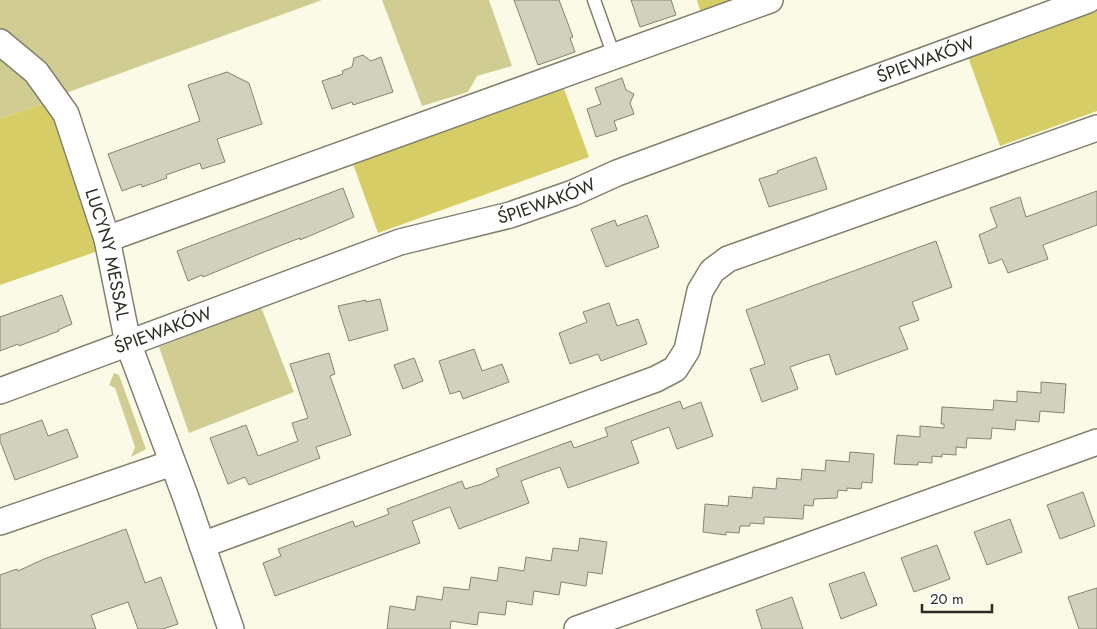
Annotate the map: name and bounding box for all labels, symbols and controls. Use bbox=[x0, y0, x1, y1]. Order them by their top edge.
street label: ŚPIEWAKÓW bbox=[873, 30, 979, 90]
street label: ŚPIEWAKÓW bbox=[495, 171, 600, 231]
street label: LUCYNY MESSAL bbox=[78, 185, 136, 322]
street label: ŚPIEWAKÓW bbox=[110, 300, 216, 360]
scale bar bbox=[922, 582, 992, 614]
text: 20 m bbox=[930, 588, 964, 610]

